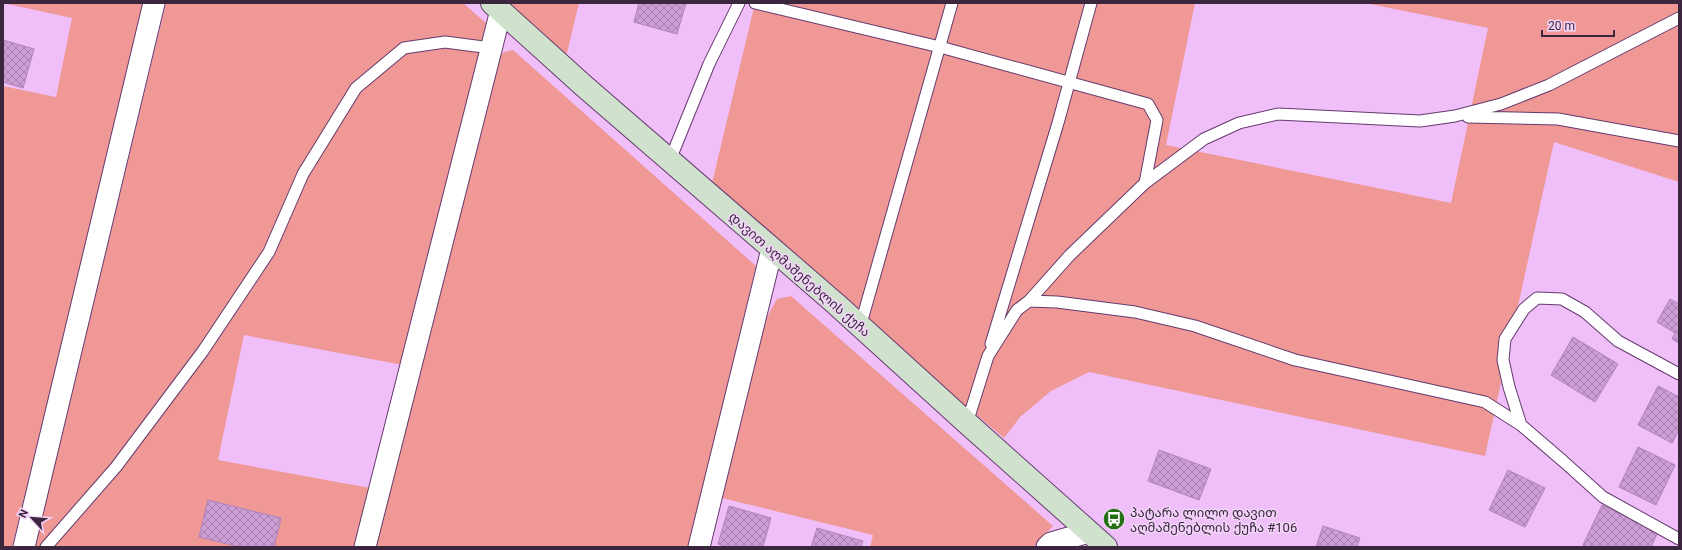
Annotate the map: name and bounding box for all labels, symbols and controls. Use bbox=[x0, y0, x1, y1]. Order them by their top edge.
scale bar bbox=[1542, 12, 1614, 38]
text: 20 m bbox=[1548, 19, 1575, 33]
street label: დავით აღმაშენებლის ქუჩა bbox=[725, 209, 873, 340]
north arrow bbox=[12, 498, 52, 538]
place label: პატარა ლილო დავით აღმაშენებლის ქუჩა #106 bbox=[1130, 505, 1297, 536]
bus stop icon: პატარა ლილო დავით აღმაშენებლის ქუჩა #106 bbox=[1101, 506, 1127, 532]
text: N bbox=[16, 507, 31, 520]

